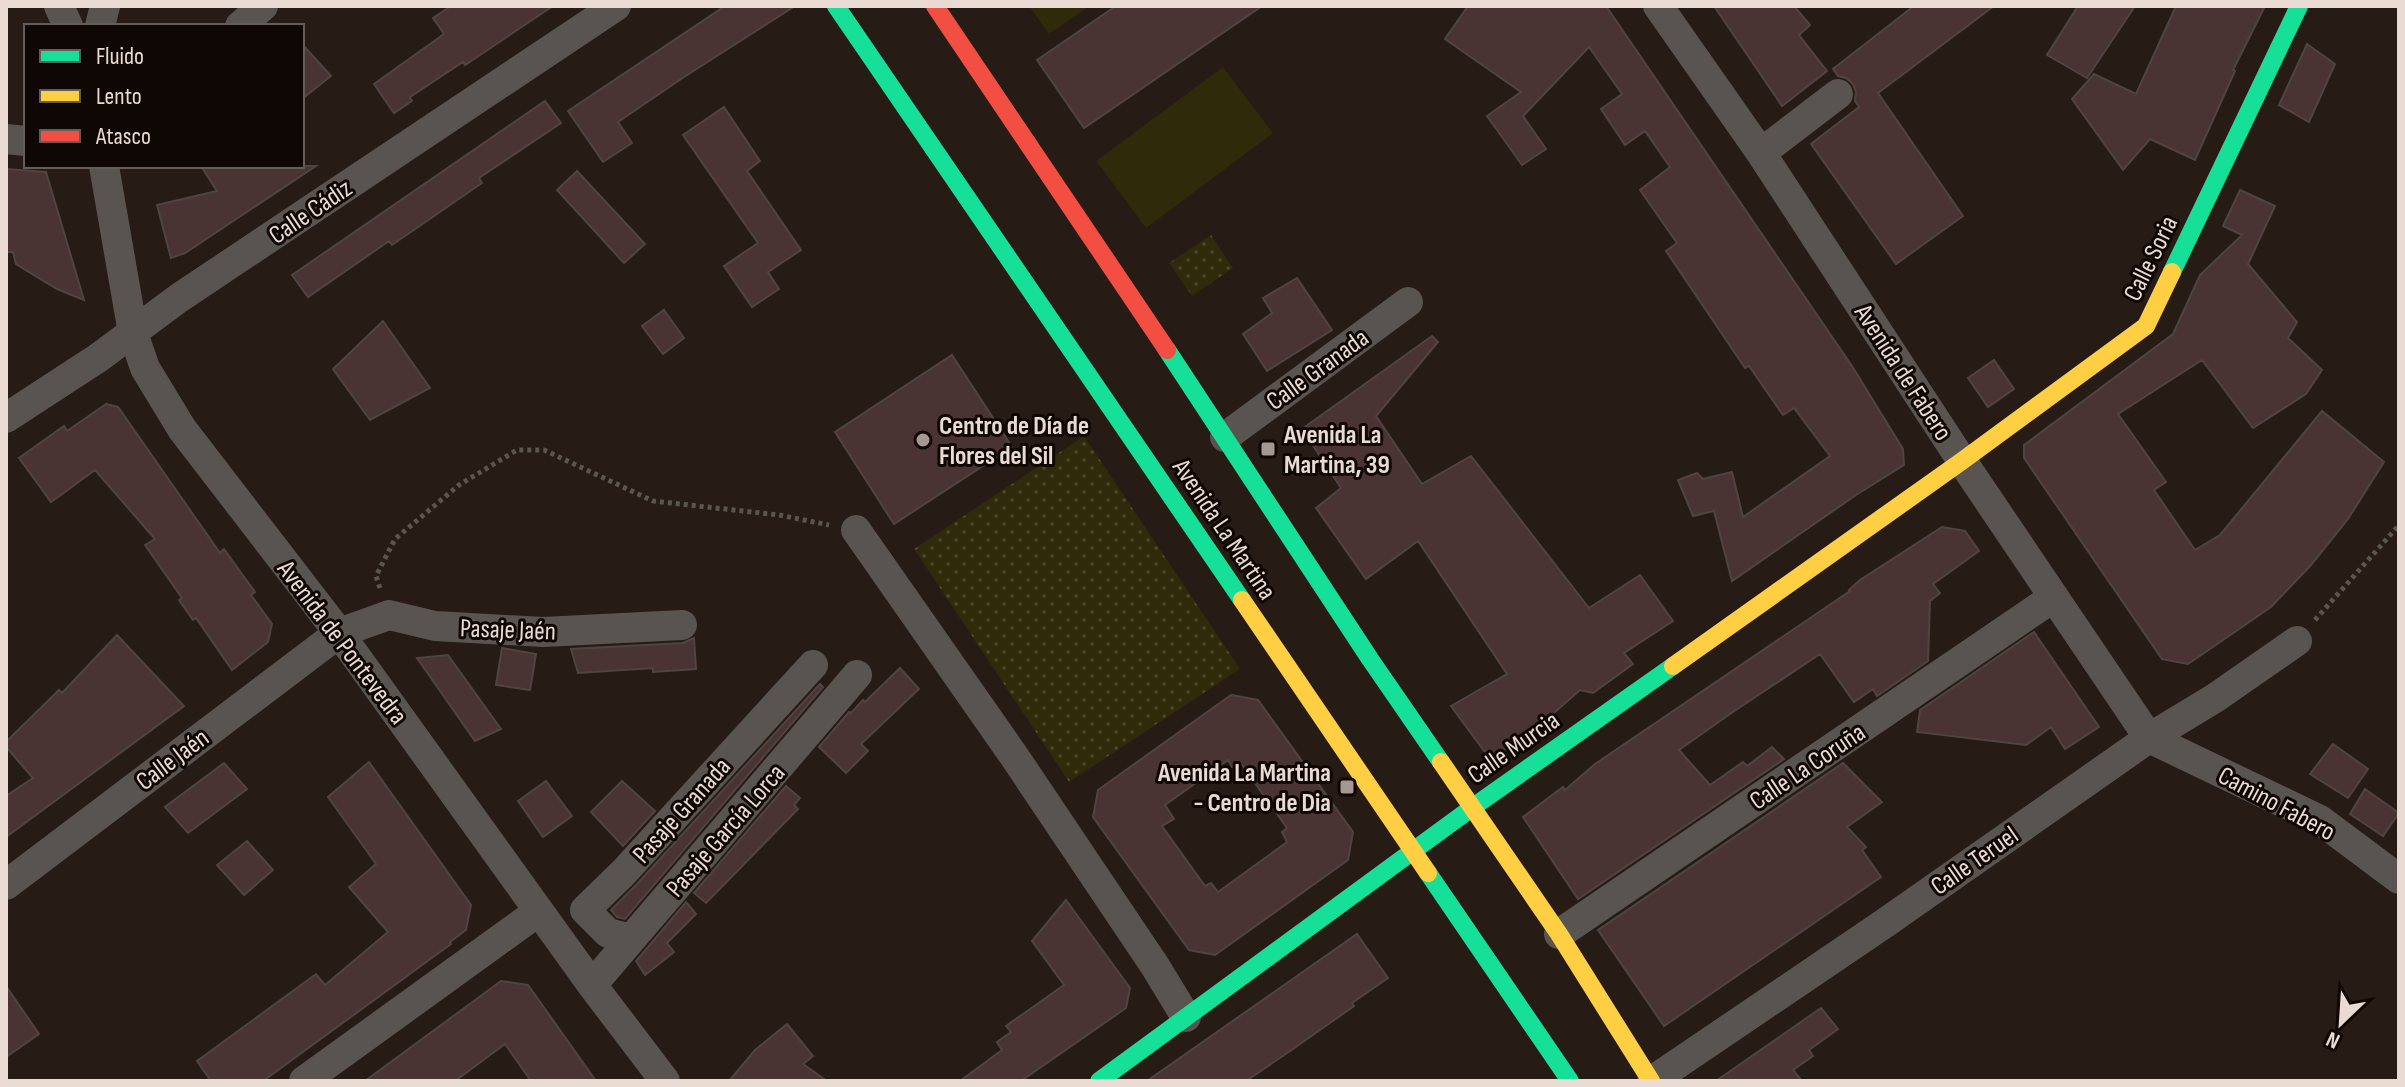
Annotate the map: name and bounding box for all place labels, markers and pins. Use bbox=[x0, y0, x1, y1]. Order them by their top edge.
place label: Centro de Día de Flores del Sil bbox=[939, 411, 1089, 472]
place label: Avenida La Martina, 39 bbox=[1283, 420, 1390, 481]
marker: Centro de Día de Flores del Sil bbox=[914, 431, 932, 449]
marker: Avenida La Martina, 39 bbox=[1259, 440, 1277, 458]
place label: Avenida La Martina - Centro de Dia bbox=[1157, 758, 1331, 819]
marker: Avenida La Martina - Centro de Dia bbox=[1338, 778, 1356, 796]

